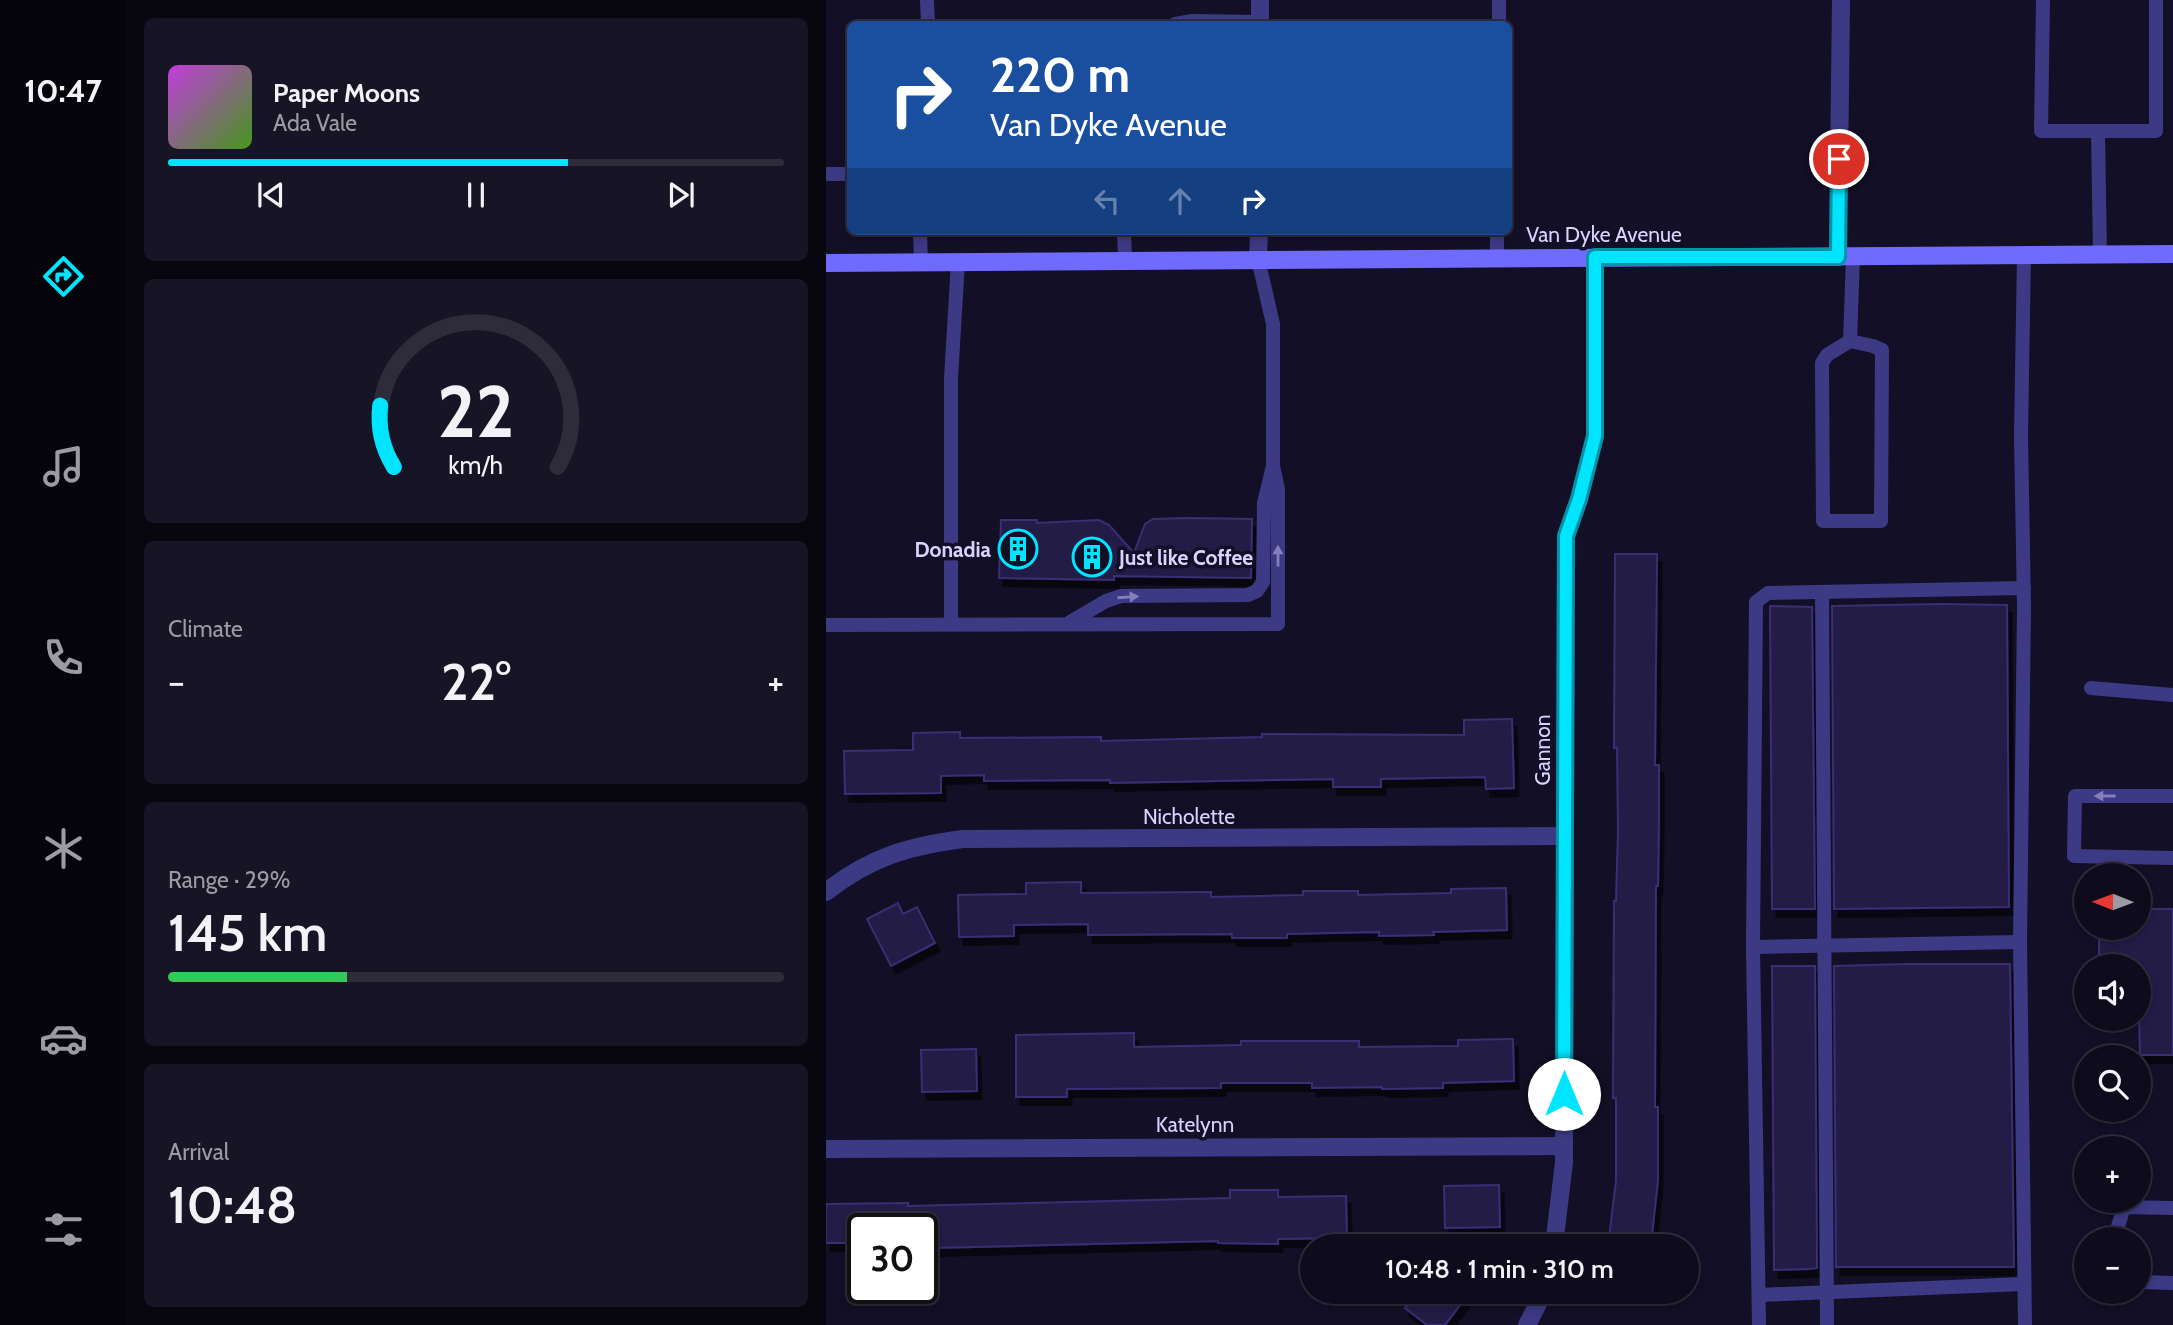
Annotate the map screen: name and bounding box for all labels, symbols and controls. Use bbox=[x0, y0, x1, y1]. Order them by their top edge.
text: 220 m bbox=[990, 45, 1130, 104]
icon: right bbox=[875, 49, 966, 140]
text: 10:47 bbox=[24, 71, 102, 110]
text: Paper Moons bbox=[273, 77, 420, 109]
text: Van Dyke Avenue bbox=[990, 105, 1227, 144]
text: Ada Vale bbox=[273, 109, 357, 137]
pin bbox=[1809, 129, 1869, 189]
icon: arrive bbox=[1820, 140, 1858, 178]
icon: previous bbox=[252, 176, 290, 214]
icon: pause bbox=[457, 176, 495, 214]
icon: next bbox=[662, 176, 700, 214]
icon: left bbox=[1088, 182, 1126, 220]
icon: ahead bbox=[1161, 182, 1199, 220]
icon: right bbox=[1234, 182, 1272, 220]
street label: Van Dyke Avenue bbox=[1526, 222, 1682, 247]
icon: directions bbox=[39, 252, 88, 301]
text: 22 bbox=[437, 368, 515, 456]
icon: music bbox=[39, 442, 88, 491]
text: km/h bbox=[449, 450, 503, 480]
building icon: Donadia bbox=[997, 528, 1039, 570]
building icon: Just like Coffee bbox=[1071, 536, 1113, 578]
place label: Donadia bbox=[914, 537, 992, 562]
place label: Just like Coffee bbox=[1118, 545, 1253, 570]
one-way arrow bbox=[1272, 545, 1284, 567]
one-way arrow bbox=[1117, 591, 1139, 602]
text: Climate bbox=[168, 615, 243, 643]
icon: phone bbox=[39, 633, 88, 682]
text: 22° bbox=[441, 650, 511, 713]
text: − bbox=[168, 658, 185, 705]
text: + bbox=[767, 658, 784, 705]
street label: Gannon bbox=[1530, 715, 1555, 785]
one-way arrow bbox=[2094, 790, 2116, 802]
street label: Nicholette bbox=[1143, 804, 1235, 829]
icon: climate bbox=[39, 824, 88, 873]
north arrow bbox=[2074, 863, 2151, 940]
map controls bbox=[2074, 863, 2151, 1304]
text: Range · 29% bbox=[168, 866, 291, 894]
text: 145 km bbox=[168, 901, 327, 964]
button: sound bbox=[2074, 954, 2151, 1031]
icon: car bbox=[39, 1014, 88, 1063]
button: search bbox=[2074, 1045, 2151, 1122]
position arrow bbox=[1527, 1057, 1601, 1131]
street label: Katelynn bbox=[1156, 1112, 1234, 1137]
button: + bbox=[2074, 1136, 2151, 1213]
text: Arrival bbox=[168, 1138, 229, 1166]
text: 10:48 bbox=[168, 1173, 297, 1236]
icon: filters bbox=[39, 1205, 88, 1254]
speed limit sign: 30 bbox=[847, 1213, 938, 1304]
button: − bbox=[2074, 1227, 2151, 1304]
text: 10:48 · 1 min · 310 m bbox=[1385, 1253, 1614, 1285]

